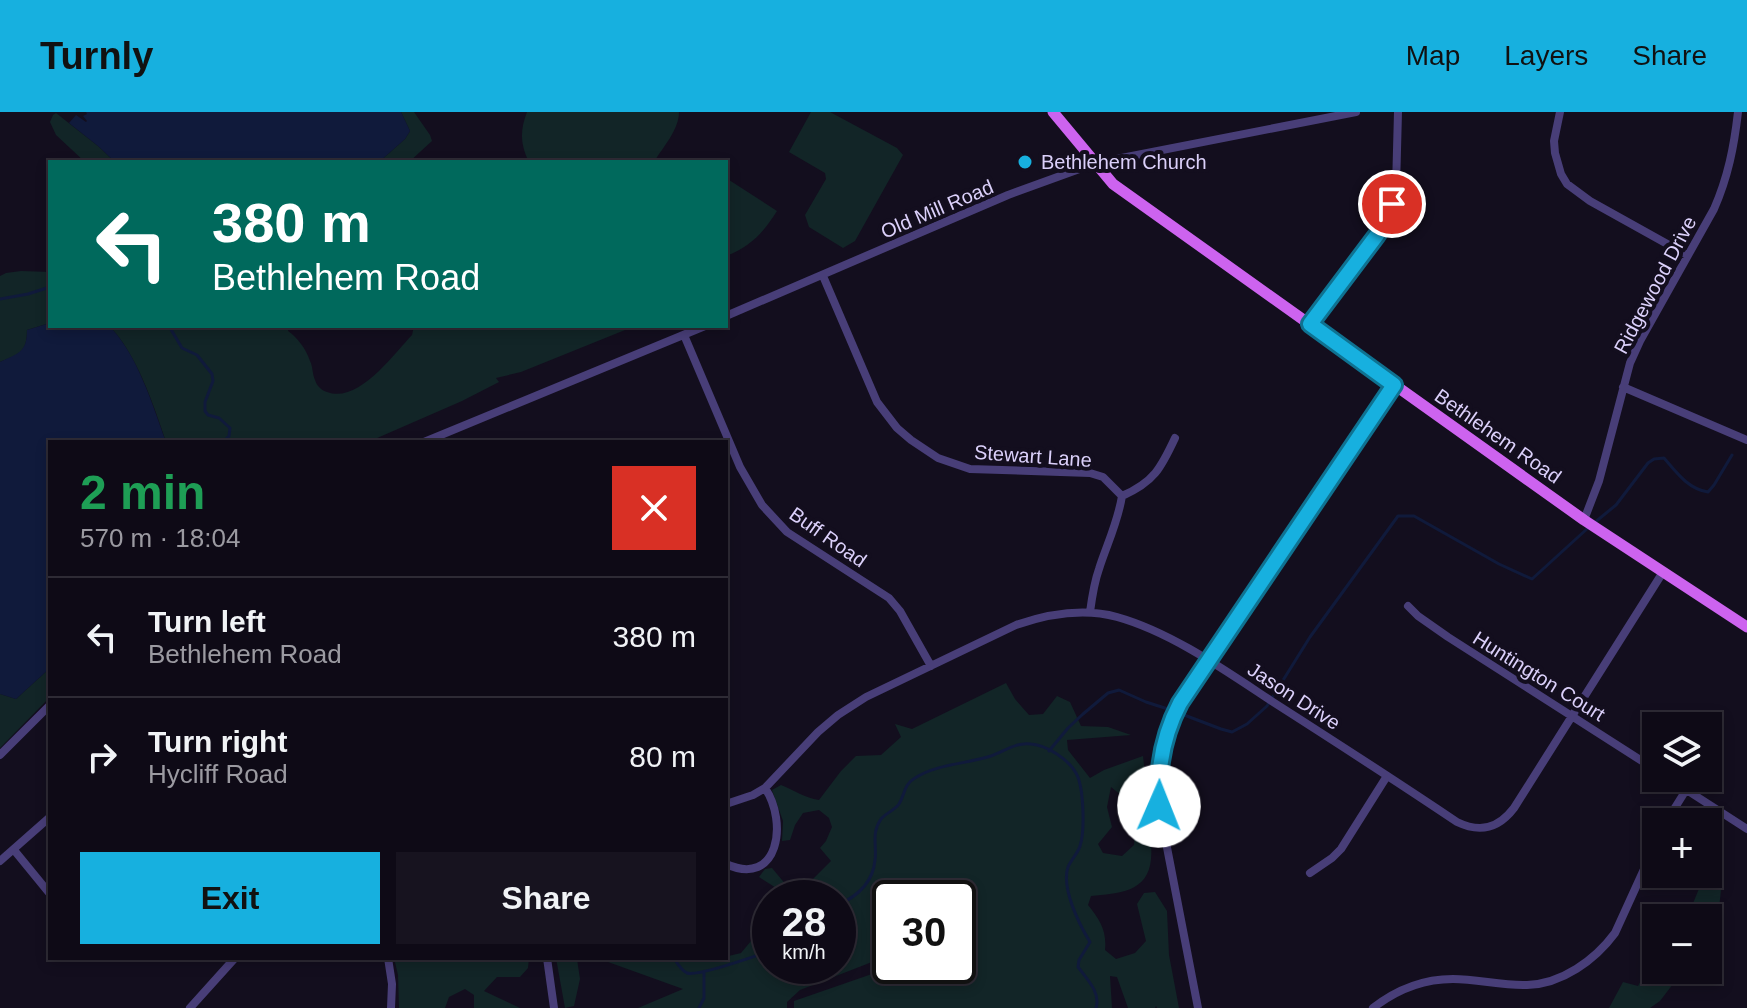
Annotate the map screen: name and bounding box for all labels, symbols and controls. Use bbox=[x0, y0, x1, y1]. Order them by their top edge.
text: Turnly bbox=[40, 35, 153, 77]
text: Map bbox=[1406, 40, 1460, 71]
text: Layers bbox=[1504, 40, 1588, 71]
text: Share bbox=[1632, 40, 1707, 71]
place label: Bethlehem Church bbox=[1041, 151, 1207, 173]
marker: Bethlehem Church bbox=[1016, 153, 1034, 171]
pin bbox=[1358, 170, 1426, 238]
street label: Old Mill Road bbox=[877, 175, 997, 243]
icon: arrive bbox=[1370, 182, 1414, 226]
text: 380 m bbox=[212, 191, 371, 254]
icon: left bbox=[80, 192, 184, 296]
street label: Ridgewood Drive bbox=[1610, 213, 1700, 357]
text: Bethlehem Road bbox=[212, 257, 480, 298]
street label: Bethlehem Road bbox=[1431, 384, 1565, 488]
street label: Stewart Lane bbox=[973, 441, 1093, 471]
text: 2 min bbox=[80, 466, 205, 519]
button: close bbox=[612, 466, 696, 550]
street label: Buff Road bbox=[785, 503, 871, 571]
text: 570 m · 18:04 bbox=[80, 523, 240, 553]
text: Turn left bbox=[148, 605, 266, 638]
icon: left bbox=[80, 615, 124, 659]
text: 380 m bbox=[613, 620, 696, 653]
street label: Huntington Court bbox=[1469, 627, 1609, 726]
text: Bethlehem Road bbox=[148, 639, 342, 669]
street label: Jason Drive bbox=[1244, 658, 1344, 734]
map controls bbox=[1642, 712, 1722, 984]
button: layers bbox=[1642, 712, 1722, 792]
text: Turn right bbox=[148, 725, 287, 758]
icon: right bbox=[80, 735, 124, 779]
text: 80 m bbox=[629, 740, 696, 773]
text: Hycliff Road bbox=[148, 759, 288, 789]
position arrow bbox=[1117, 764, 1201, 848]
button: + bbox=[1642, 808, 1722, 888]
button: Exit bbox=[80, 852, 380, 944]
button: Share bbox=[396, 852, 696, 944]
speed limit sign: 30 bbox=[872, 880, 976, 984]
text: 28 bbox=[782, 900, 826, 944]
button: − bbox=[1642, 904, 1722, 984]
text: km/h bbox=[782, 941, 826, 963]

